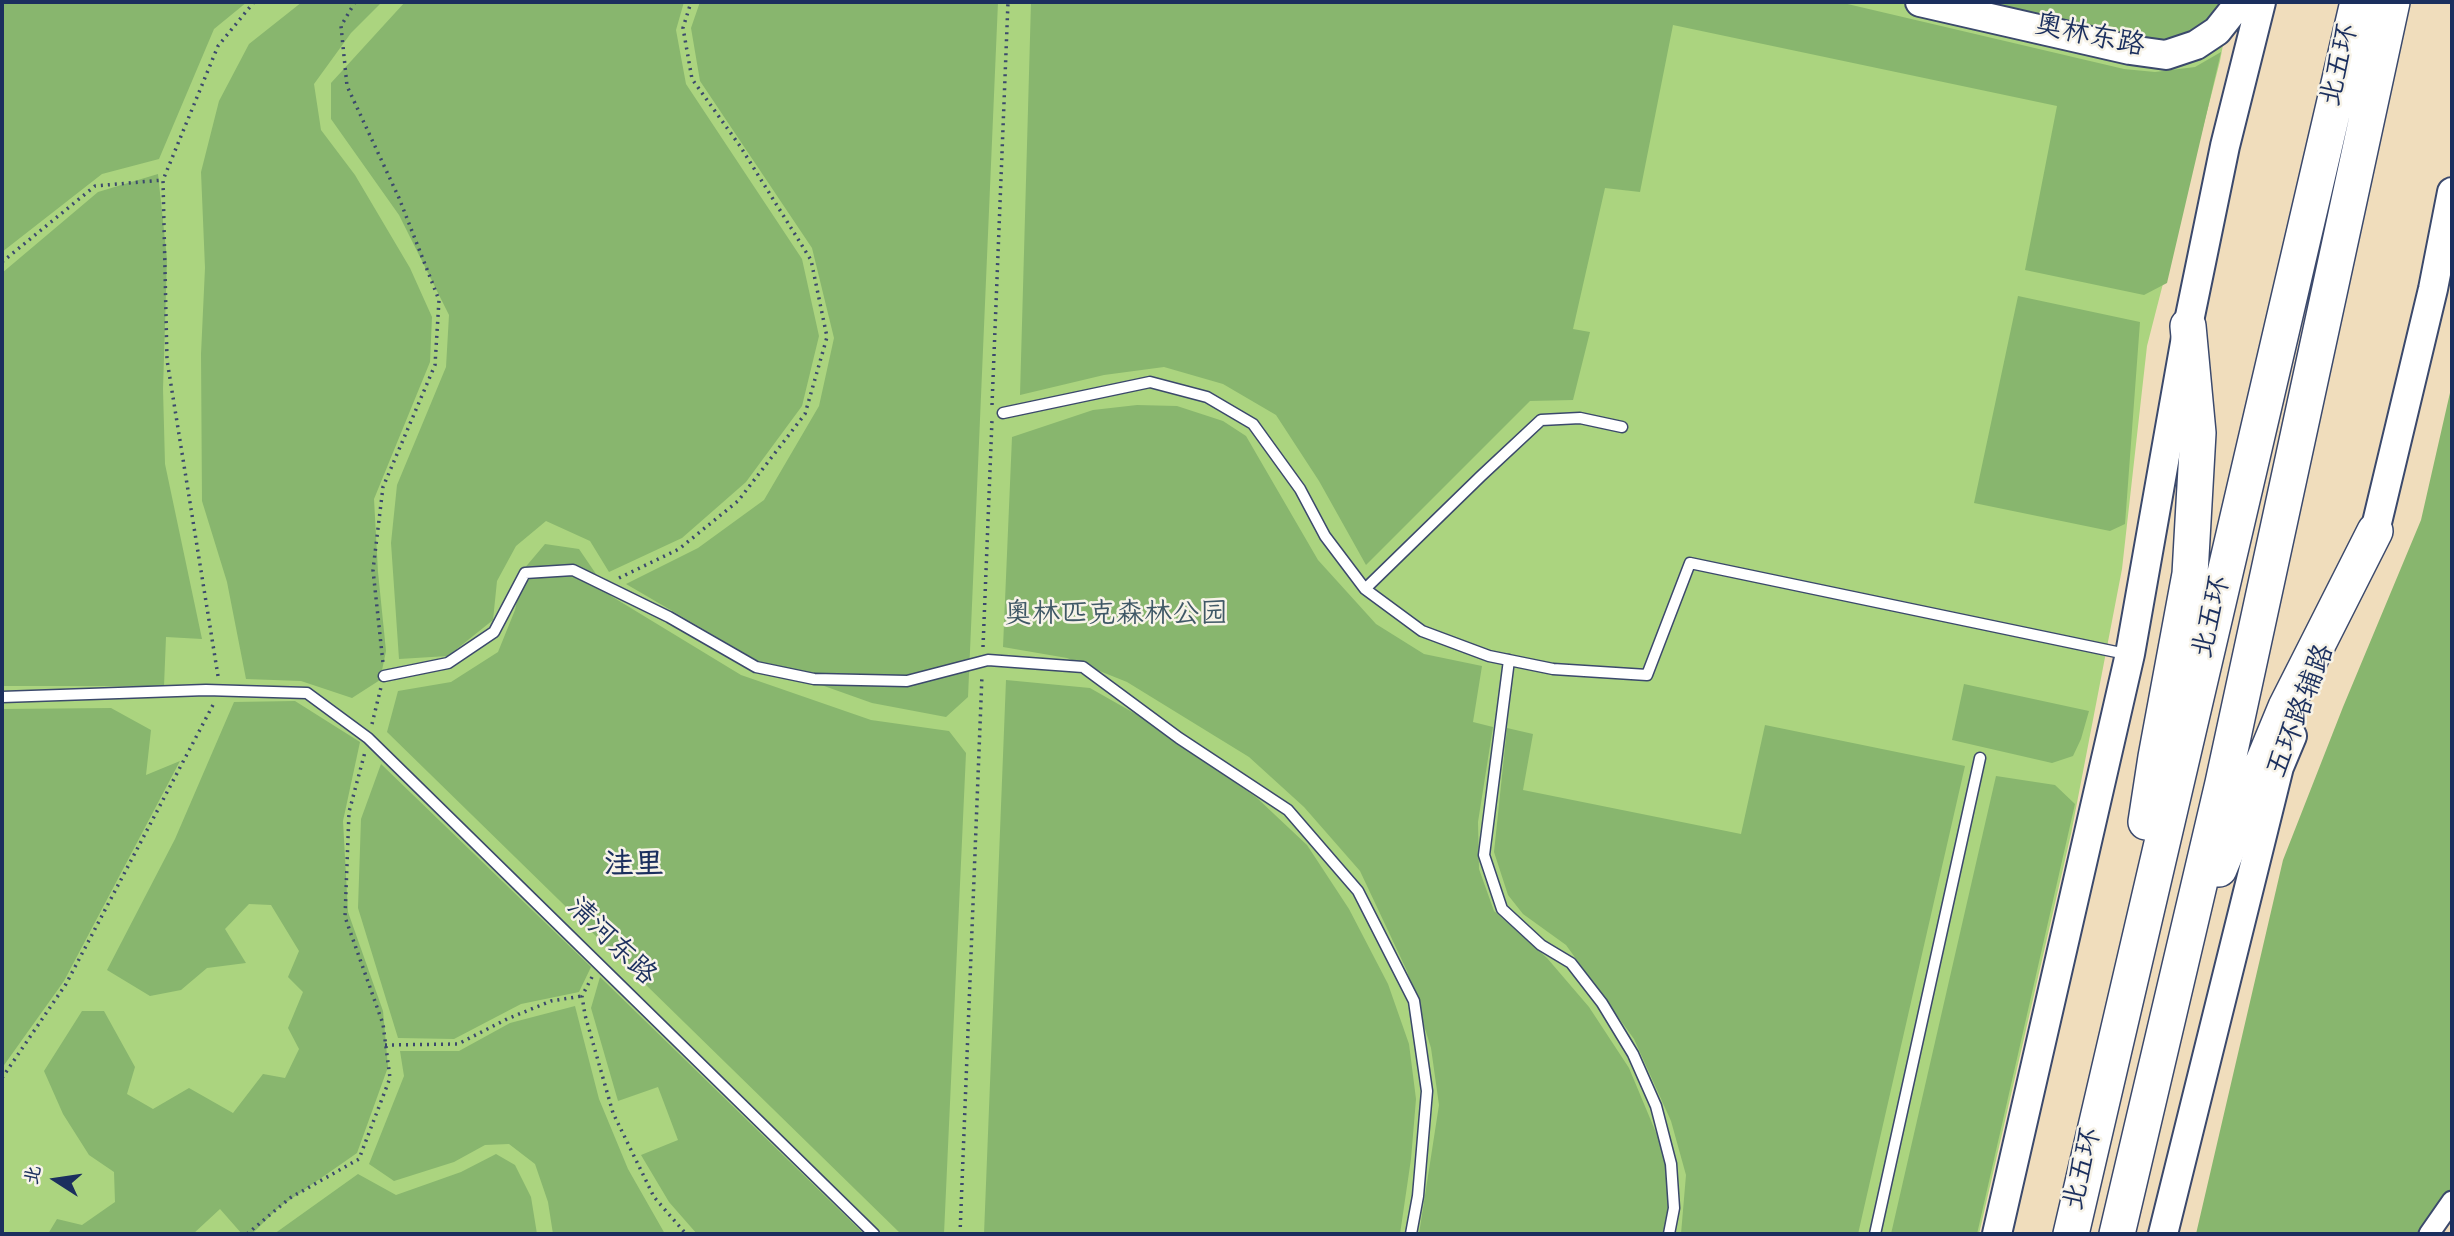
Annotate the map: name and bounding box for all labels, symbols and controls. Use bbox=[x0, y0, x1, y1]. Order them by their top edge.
street label: 奥林东路 bbox=[2031, 11, 2147, 67]
street label: 北五环 bbox=[2317, 21, 2369, 111]
street label: 北五环 bbox=[2189, 573, 2241, 663]
park label: 奥林匹克森林公园 bbox=[1004, 601, 1228, 635]
street label: 五环路辅路 bbox=[2263, 641, 2345, 783]
district label: 洼里 bbox=[604, 851, 664, 887]
street label: 清河东路 bbox=[557, 893, 661, 995]
street label: 北五环 bbox=[2060, 1125, 2112, 1215]
north arrow bbox=[21, 1145, 91, 1215]
text: 北 bbox=[20, 1163, 50, 1188]

